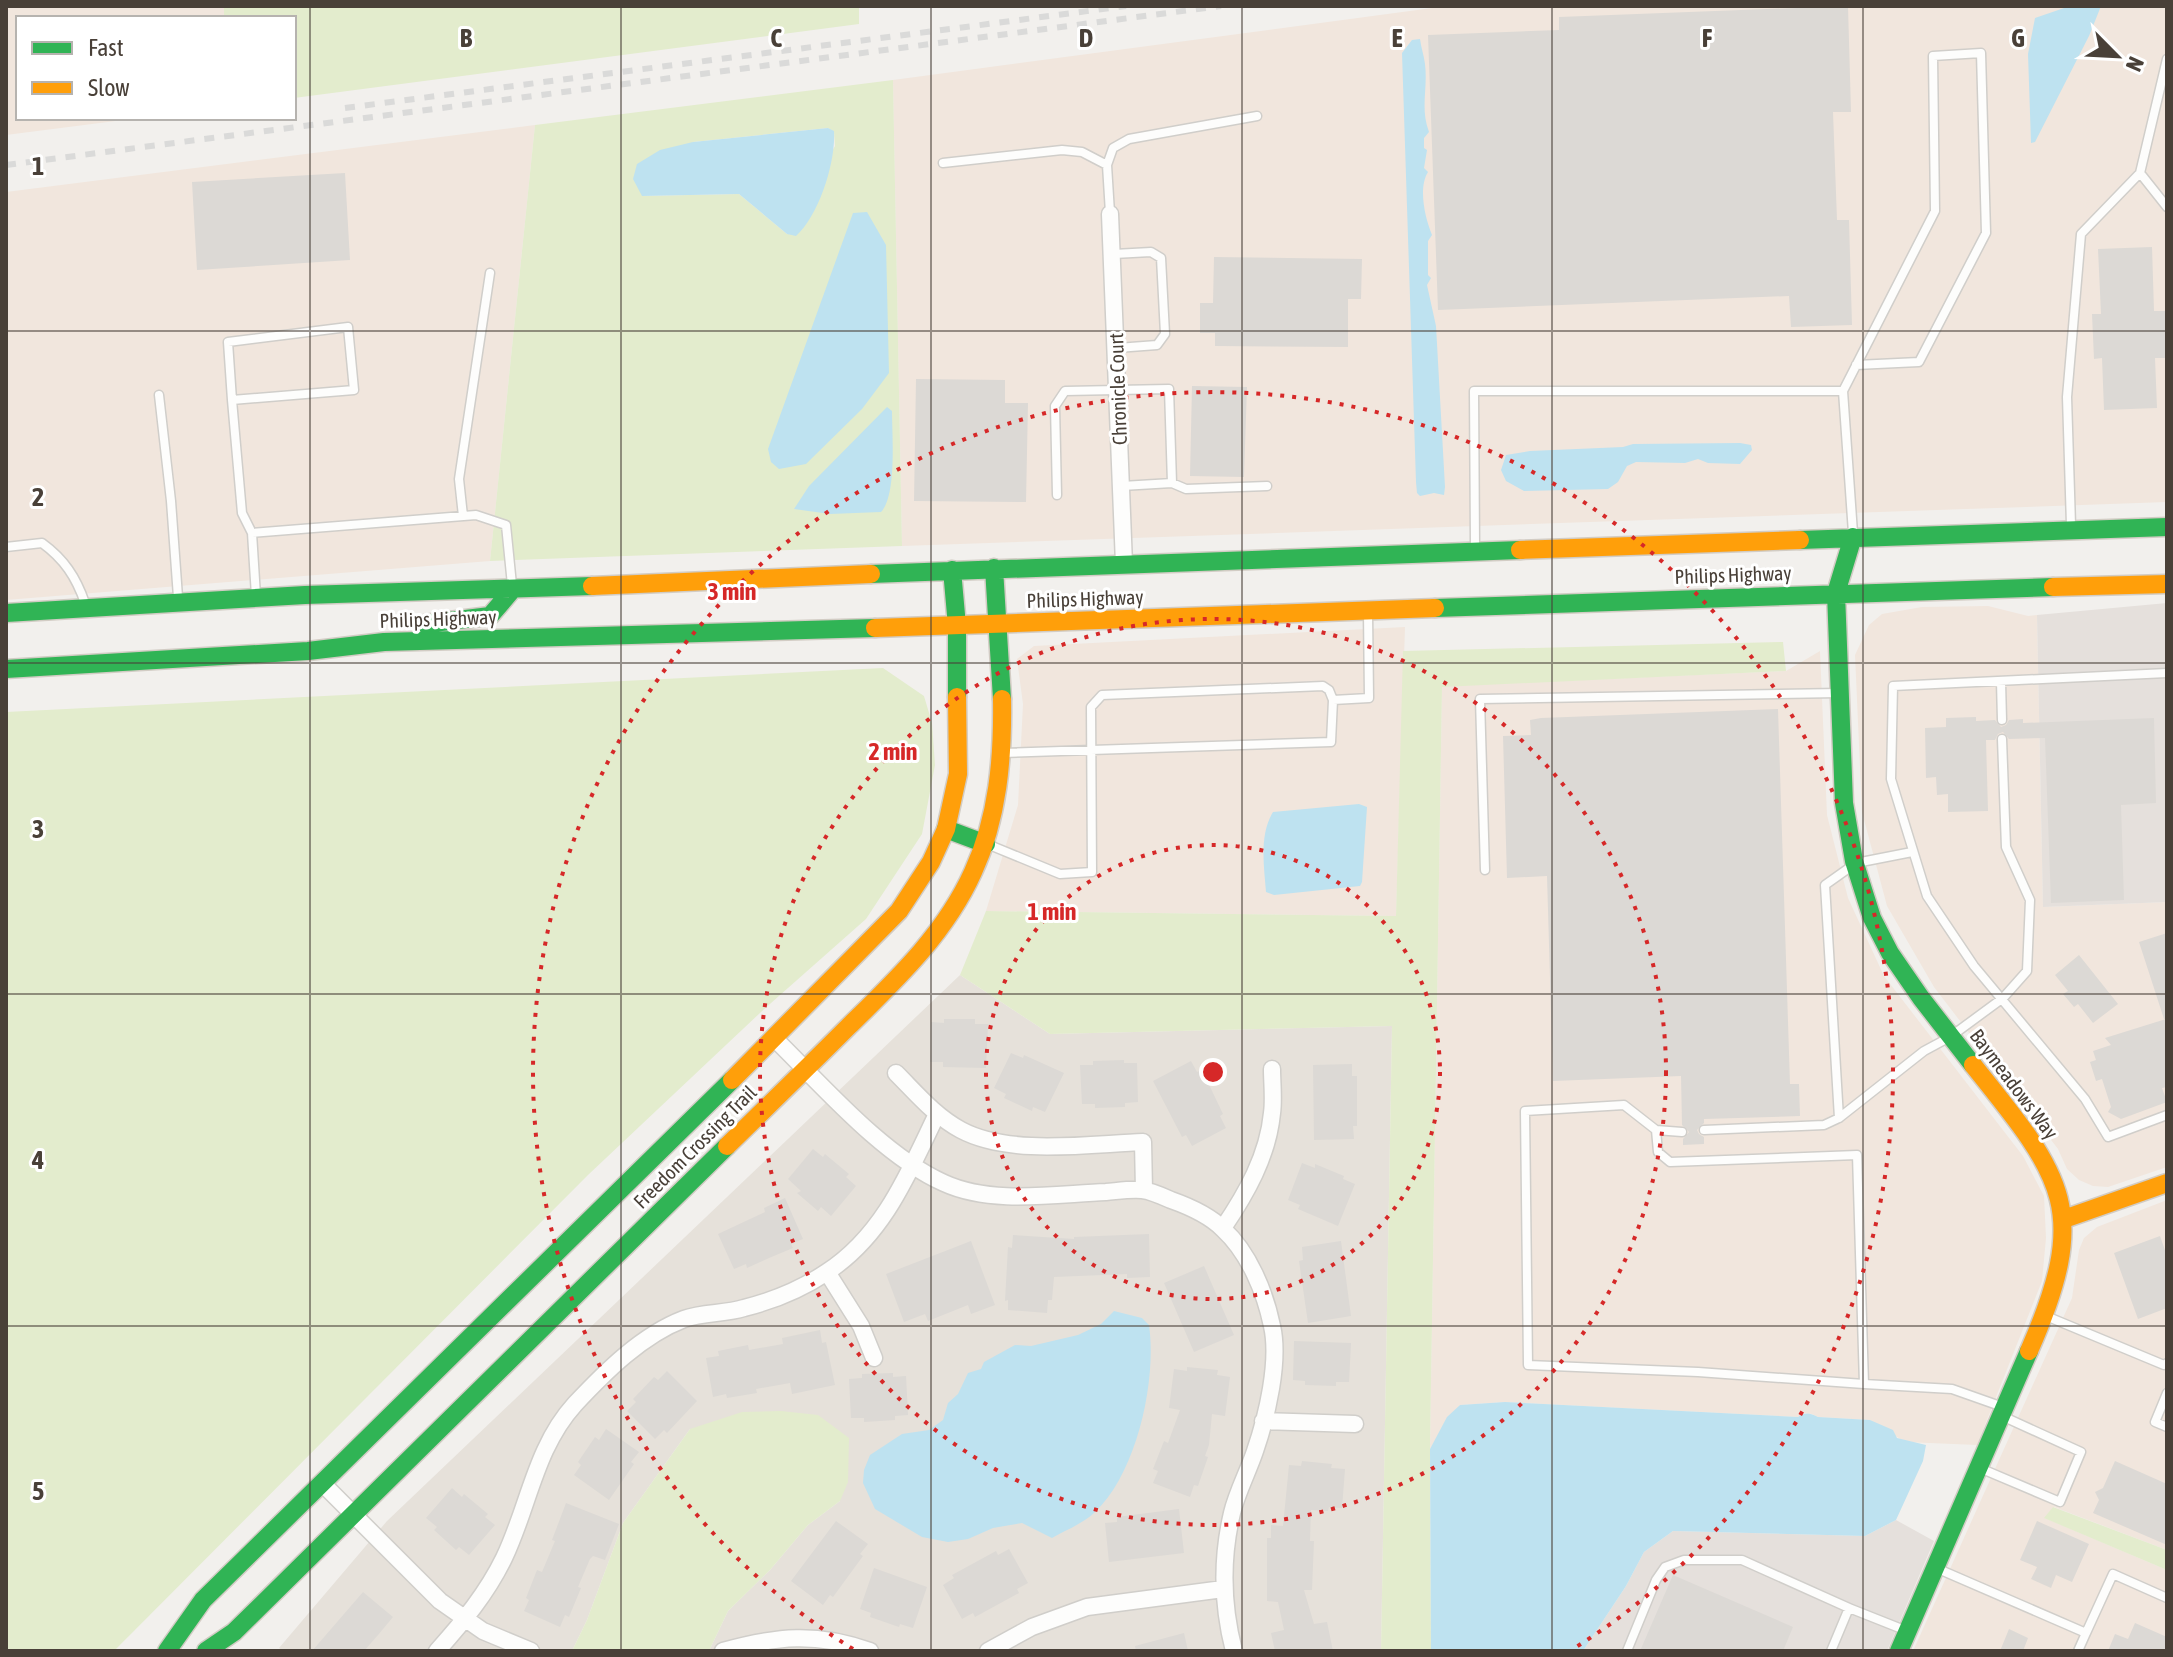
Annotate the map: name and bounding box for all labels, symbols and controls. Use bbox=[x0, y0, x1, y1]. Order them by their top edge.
legend bbox=[16, 16, 296, 120]
north arrow bbox=[2077, 16, 2157, 96]
text: B bbox=[460, 23, 473, 53]
text: C bbox=[770, 23, 782, 53]
text: D bbox=[1079, 23, 1093, 53]
text: E bbox=[1391, 23, 1403, 53]
text: F bbox=[1702, 23, 1713, 53]
text: G bbox=[2011, 23, 2025, 53]
text: Fast bbox=[88, 34, 124, 61]
text: N bbox=[2121, 53, 2150, 75]
text: Slow bbox=[88, 74, 130, 101]
text: 1 bbox=[32, 151, 44, 181]
street label: Chronicle Court bbox=[1104, 332, 1131, 445]
text: 2 bbox=[32, 482, 44, 512]
street label: Philips Highway bbox=[1674, 561, 1792, 588]
text: 3 min bbox=[707, 578, 757, 605]
street label: Philips Highway bbox=[1026, 585, 1144, 612]
street label: Philips Highway bbox=[379, 605, 497, 632]
text: 2 min bbox=[868, 738, 918, 765]
text: 3 bbox=[32, 814, 44, 844]
text: 1 min bbox=[1027, 898, 1077, 925]
street label: Baymeadows Way bbox=[1966, 1024, 2063, 1143]
centre of rings bbox=[1199, 1058, 1227, 1086]
street label: Freedom Crossing Trail bbox=[629, 1080, 761, 1213]
text: 4 bbox=[31, 1145, 44, 1175]
text: 5 bbox=[32, 1476, 44, 1506]

